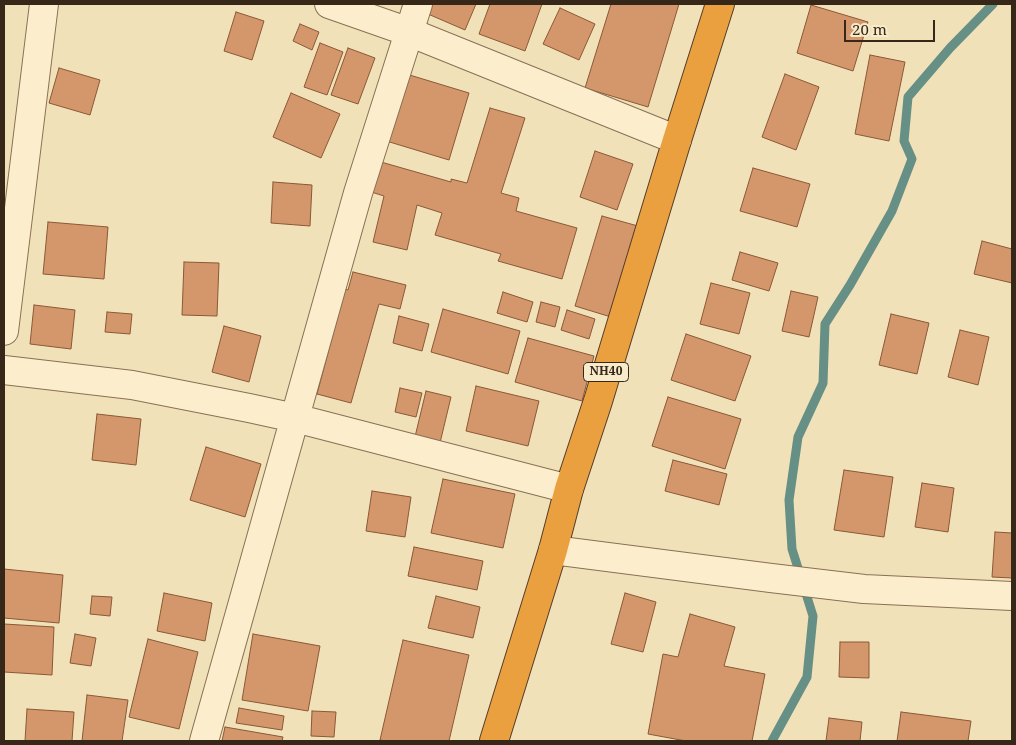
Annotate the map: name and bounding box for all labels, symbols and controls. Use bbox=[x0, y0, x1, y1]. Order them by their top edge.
scale bar bbox=[846, 10, 937, 42]
text: 20 m bbox=[852, 19, 887, 39]
road number: NH40 bbox=[584, 362, 628, 382]

